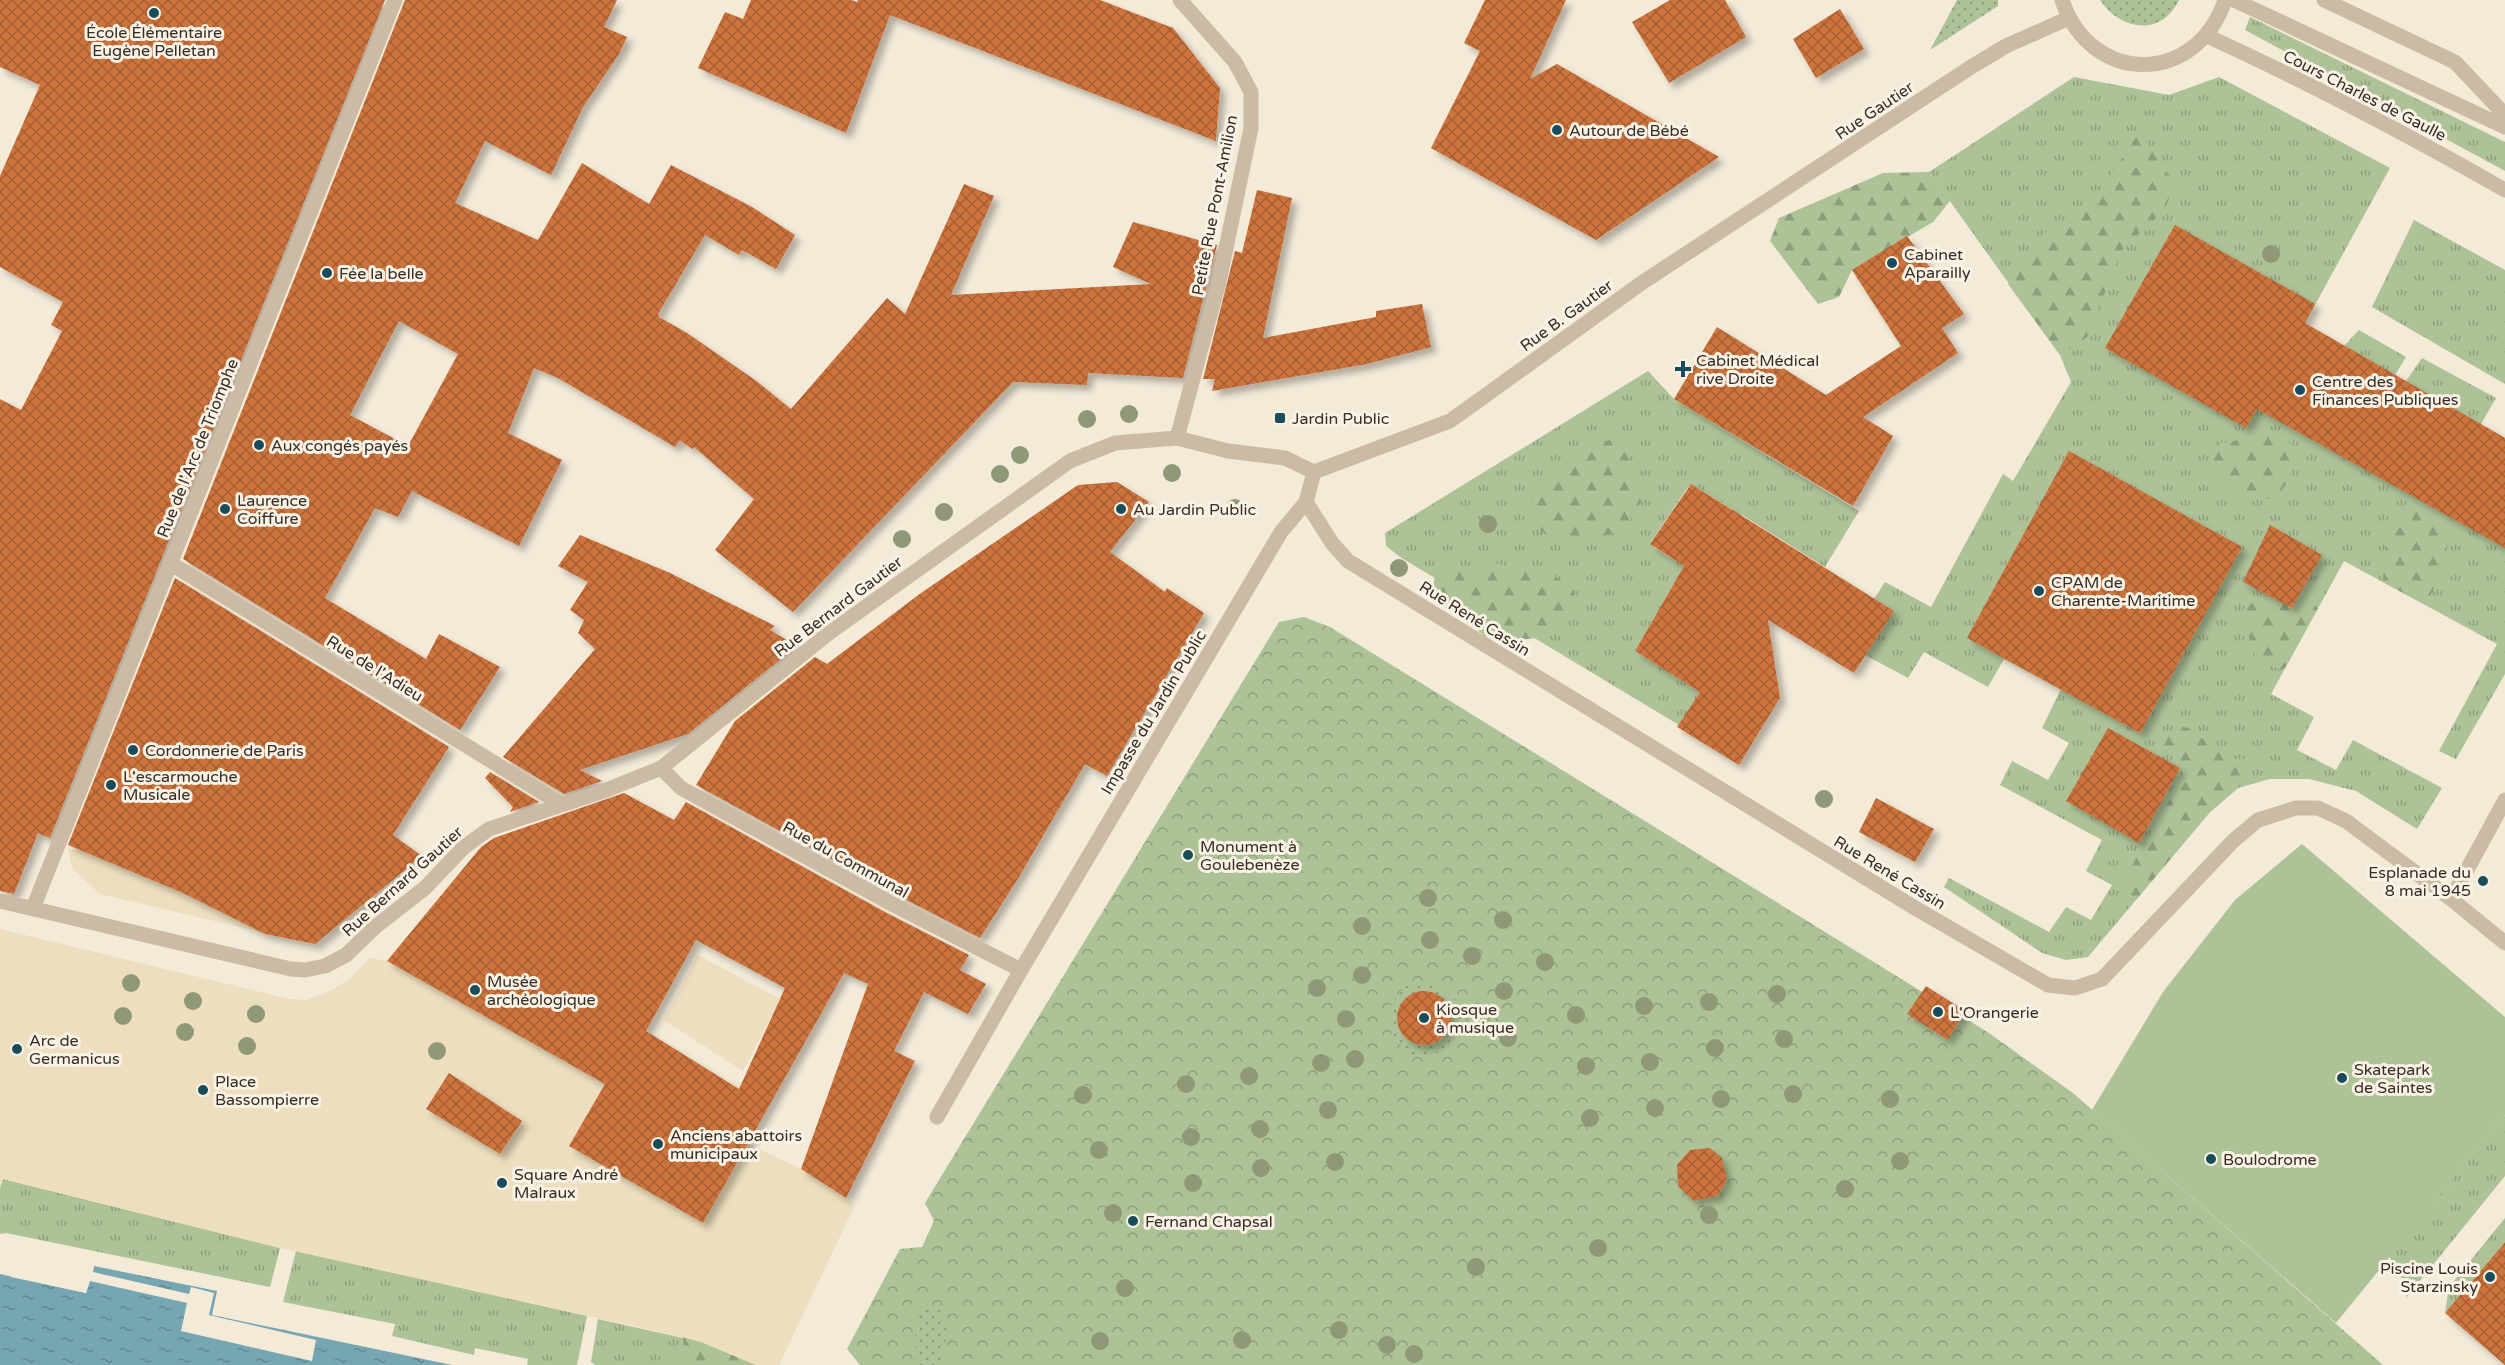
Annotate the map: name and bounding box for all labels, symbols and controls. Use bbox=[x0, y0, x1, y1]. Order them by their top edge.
marker: École Élémentaire Eugène Pelletan bbox=[147, 6, 161, 20]
place label: École Élémentaire Eugène Pelletan bbox=[86, 23, 222, 61]
street label: Cours Charles de Gaulle bbox=[2280, 46, 2449, 146]
street label: Rue Gautier bbox=[1831, 77, 1918, 144]
street label: Petite Rue Pont-Amilion bbox=[1188, 113, 1242, 297]
place label: Autour de Bébé bbox=[1569, 121, 1689, 141]
marker: Autour de Bébé bbox=[1550, 123, 1564, 137]
place label: Cabinet Aparailly bbox=[1904, 245, 1971, 283]
marker: Cabinet Aparailly bbox=[1885, 256, 1899, 270]
place label: Fée la belle bbox=[339, 264, 424, 284]
marker: Fée la belle bbox=[320, 266, 334, 280]
street label: Rue B. Gautier bbox=[1516, 275, 1618, 356]
place label: Cabinet Médical rive Droite bbox=[1696, 351, 1819, 389]
street label: Rue de l'Arc de Triomphe bbox=[153, 356, 243, 541]
marker: Cabinet Médical rive Droite bbox=[1674, 360, 1692, 378]
place label: Centre des Finances Publiques bbox=[2312, 372, 2458, 410]
marker: Centre des Finances Publiques bbox=[2293, 383, 2307, 397]
place label: Jardin Public bbox=[1292, 409, 1389, 429]
marker: Jardin Public bbox=[1273, 411, 1287, 425]
place label: Aux congés payés bbox=[271, 436, 408, 456]
marker: Aux congés payés bbox=[252, 438, 266, 452]
place label: Laurence Coiffure bbox=[237, 491, 307, 529]
place label: Au Jardin Public bbox=[1133, 500, 1256, 520]
marker: Laurence Coiffure bbox=[218, 502, 232, 516]
marker: Au Jardin Public bbox=[1114, 502, 1128, 516]
street label: Rue Bernard Gautier bbox=[770, 552, 907, 662]
place label: CPAM de Charente-Maritime bbox=[2051, 573, 2195, 611]
street label: Rue René Cassin bbox=[1415, 577, 1534, 661]
marker: CPAM de Charente-Maritime bbox=[2032, 584, 2046, 598]
street label: Impasse du Jardin Public bbox=[1097, 627, 1211, 798]
street label: Rue de l'Adieu bbox=[323, 631, 426, 706]
place label: Cordonnerie de Paris bbox=[145, 741, 304, 761]
marker: Cordonnerie de Paris bbox=[126, 743, 140, 757]
place label: L'escarmouche Musicale bbox=[123, 767, 238, 805]
marker: L'escarmouche Musicale bbox=[104, 778, 118, 792]
street label: Rue du Communal bbox=[779, 817, 912, 903]
street label: Rue Bernard Gautier bbox=[338, 822, 468, 941]
street label: Rue René Cassin bbox=[1830, 832, 1949, 914]
place label: Monument à Goulebenèze bbox=[1200, 837, 1300, 875]
marker: Monument à Goulebenèze bbox=[1181, 848, 1195, 862]
place label: Esplanade du 8 mai 1945 bbox=[2368, 863, 2471, 901]
marker: Esplanade du 8 mai 1945 bbox=[2476, 874, 2490, 888]
place label: Musée archéologique bbox=[487, 972, 596, 1010]
marker: Musée archéologique bbox=[468, 983, 482, 997]
place label: Kiosque à musique bbox=[1436, 1000, 1514, 1038]
place label: L'Orangerie bbox=[1950, 1003, 2039, 1023]
marker: L'Orangerie bbox=[1931, 1005, 1945, 1019]
marker: Kiosque à musique bbox=[1417, 1011, 1431, 1025]
place label: Arc de Germanicus bbox=[29, 1031, 120, 1069]
marker: Arc de Germanicus bbox=[10, 1042, 24, 1056]
place label: Skatepark de Saintes bbox=[2354, 1060, 2432, 1098]
marker: Skatepark de Saintes bbox=[2335, 1071, 2349, 1085]
place label: Place Bassompierre bbox=[215, 1072, 319, 1110]
marker: Place Bassompierre bbox=[196, 1083, 210, 1097]
place label: Anciens abattoirs municipaux bbox=[670, 1126, 802, 1164]
marker: Anciens abattoirs municipaux bbox=[651, 1137, 665, 1151]
place label: Boulodrome bbox=[2223, 1150, 2317, 1170]
marker: Boulodrome bbox=[2204, 1152, 2218, 1166]
place label: Square André Malraux bbox=[514, 1165, 618, 1203]
marker: Square André Malraux bbox=[495, 1176, 509, 1190]
place label: Fernand Chapsal bbox=[1145, 1212, 1273, 1232]
marker: Fernand Chapsal bbox=[1126, 1214, 1140, 1228]
place label: Piscine Louis Starzinsky bbox=[2380, 1259, 2478, 1297]
marker: Piscine Louis Starzinsky bbox=[2483, 1270, 2497, 1284]

